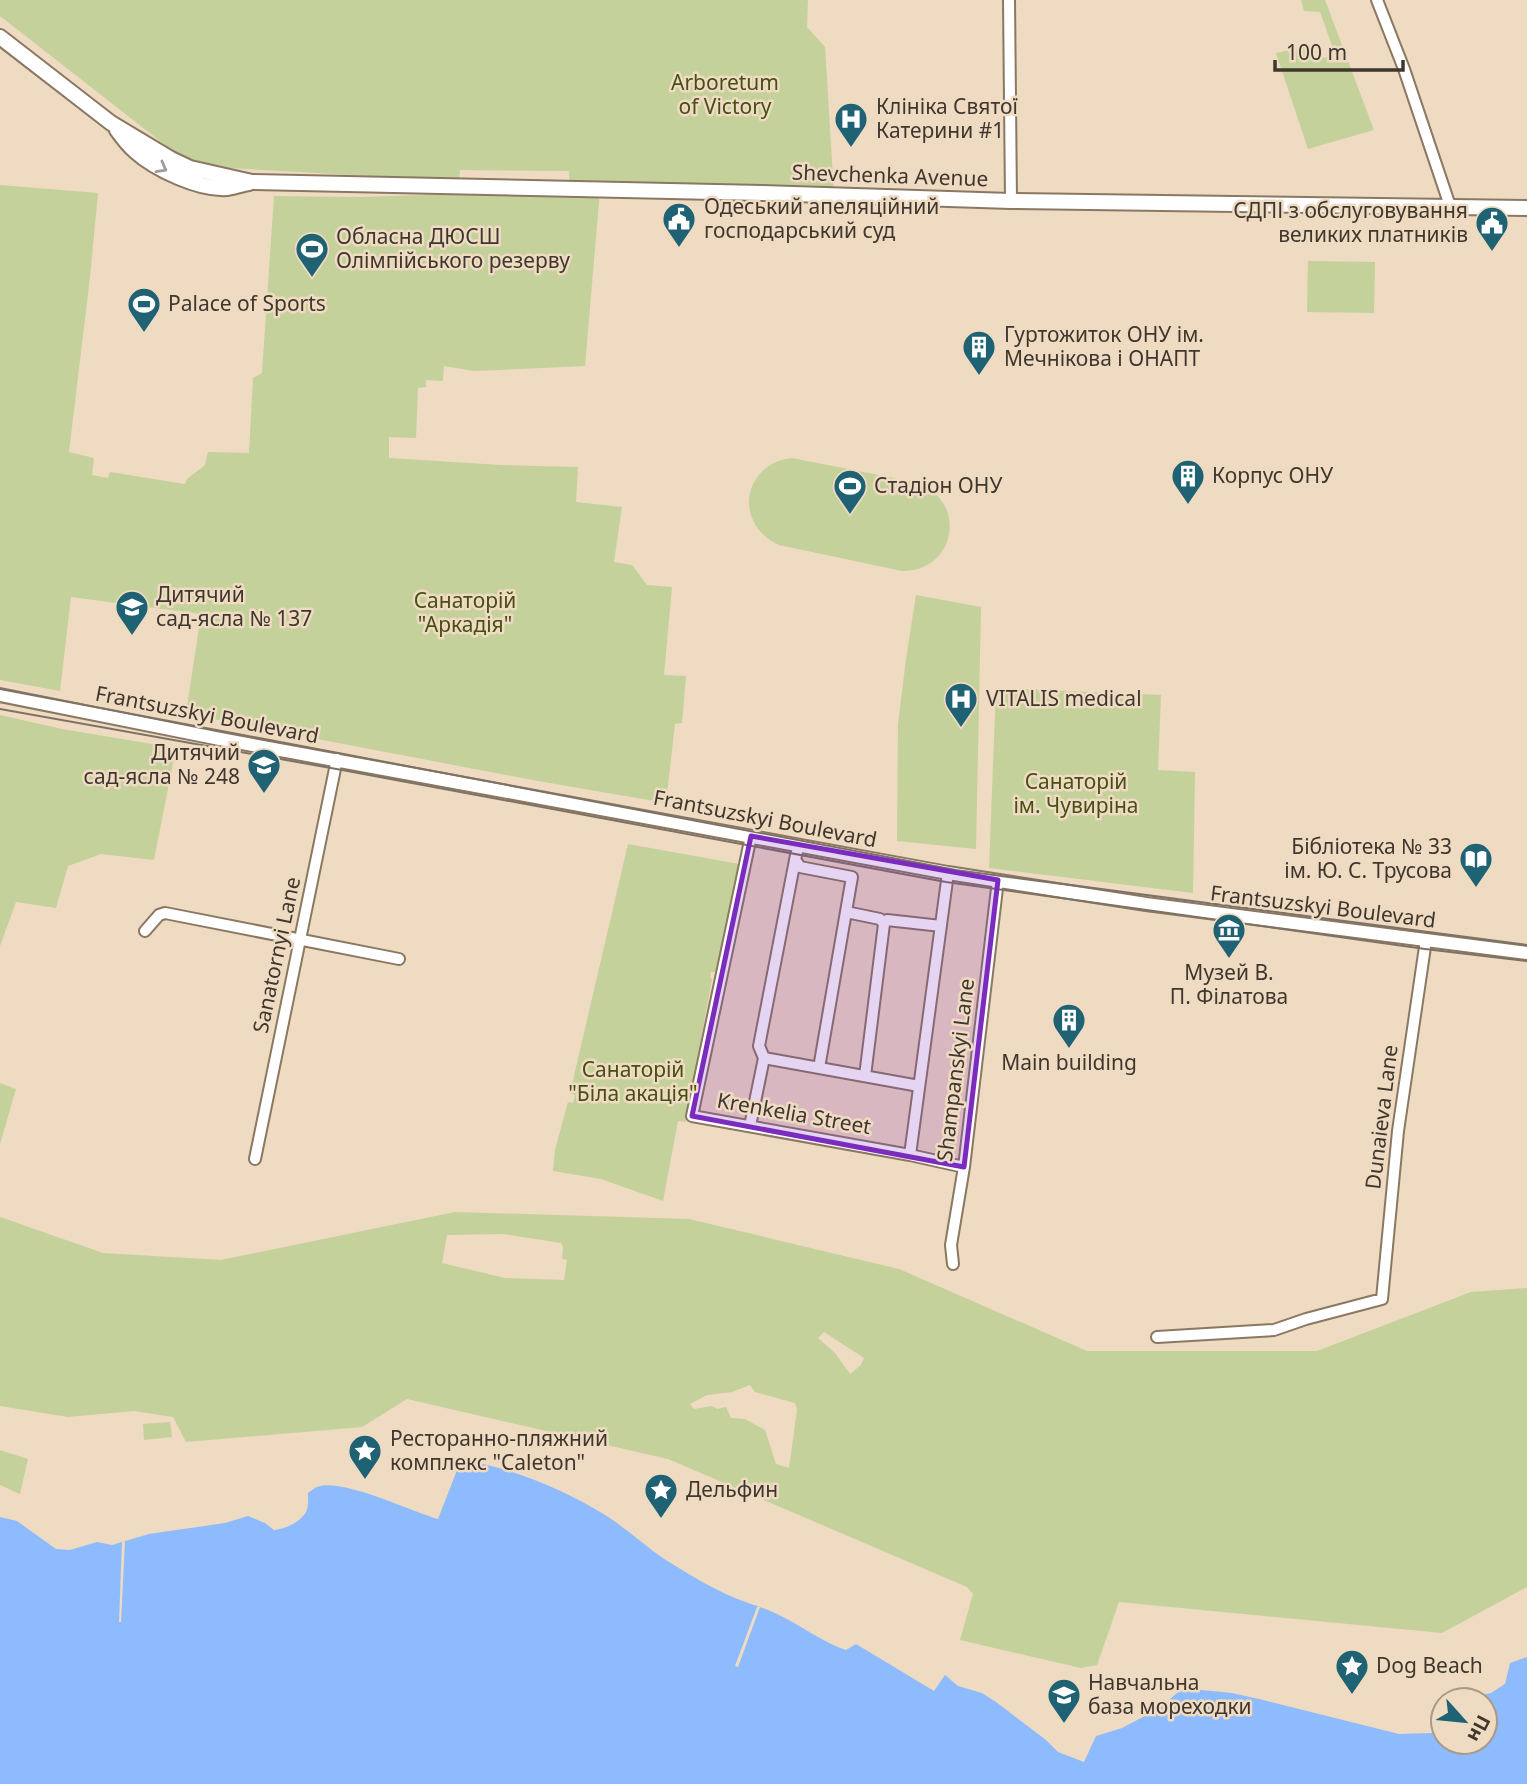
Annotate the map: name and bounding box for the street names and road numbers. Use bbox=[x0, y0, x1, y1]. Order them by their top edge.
street label: Shevchenka Avenue bbox=[791, 158, 989, 192]
street label: Frantsuzskyi Boulevard bbox=[93, 679, 321, 749]
street label: Frantsuzskyi Boulevard bbox=[651, 783, 879, 853]
street label: Sanatornyi Lane bbox=[246, 874, 306, 1036]
street label: Frantsuzskyi Boulevard bbox=[1209, 878, 1438, 934]
street label: Shampanskyi Lane bbox=[930, 977, 980, 1163]
street label: Dunaieva Lane bbox=[1358, 1043, 1404, 1191]
street label: Krenkelia Street bbox=[715, 1086, 874, 1140]

